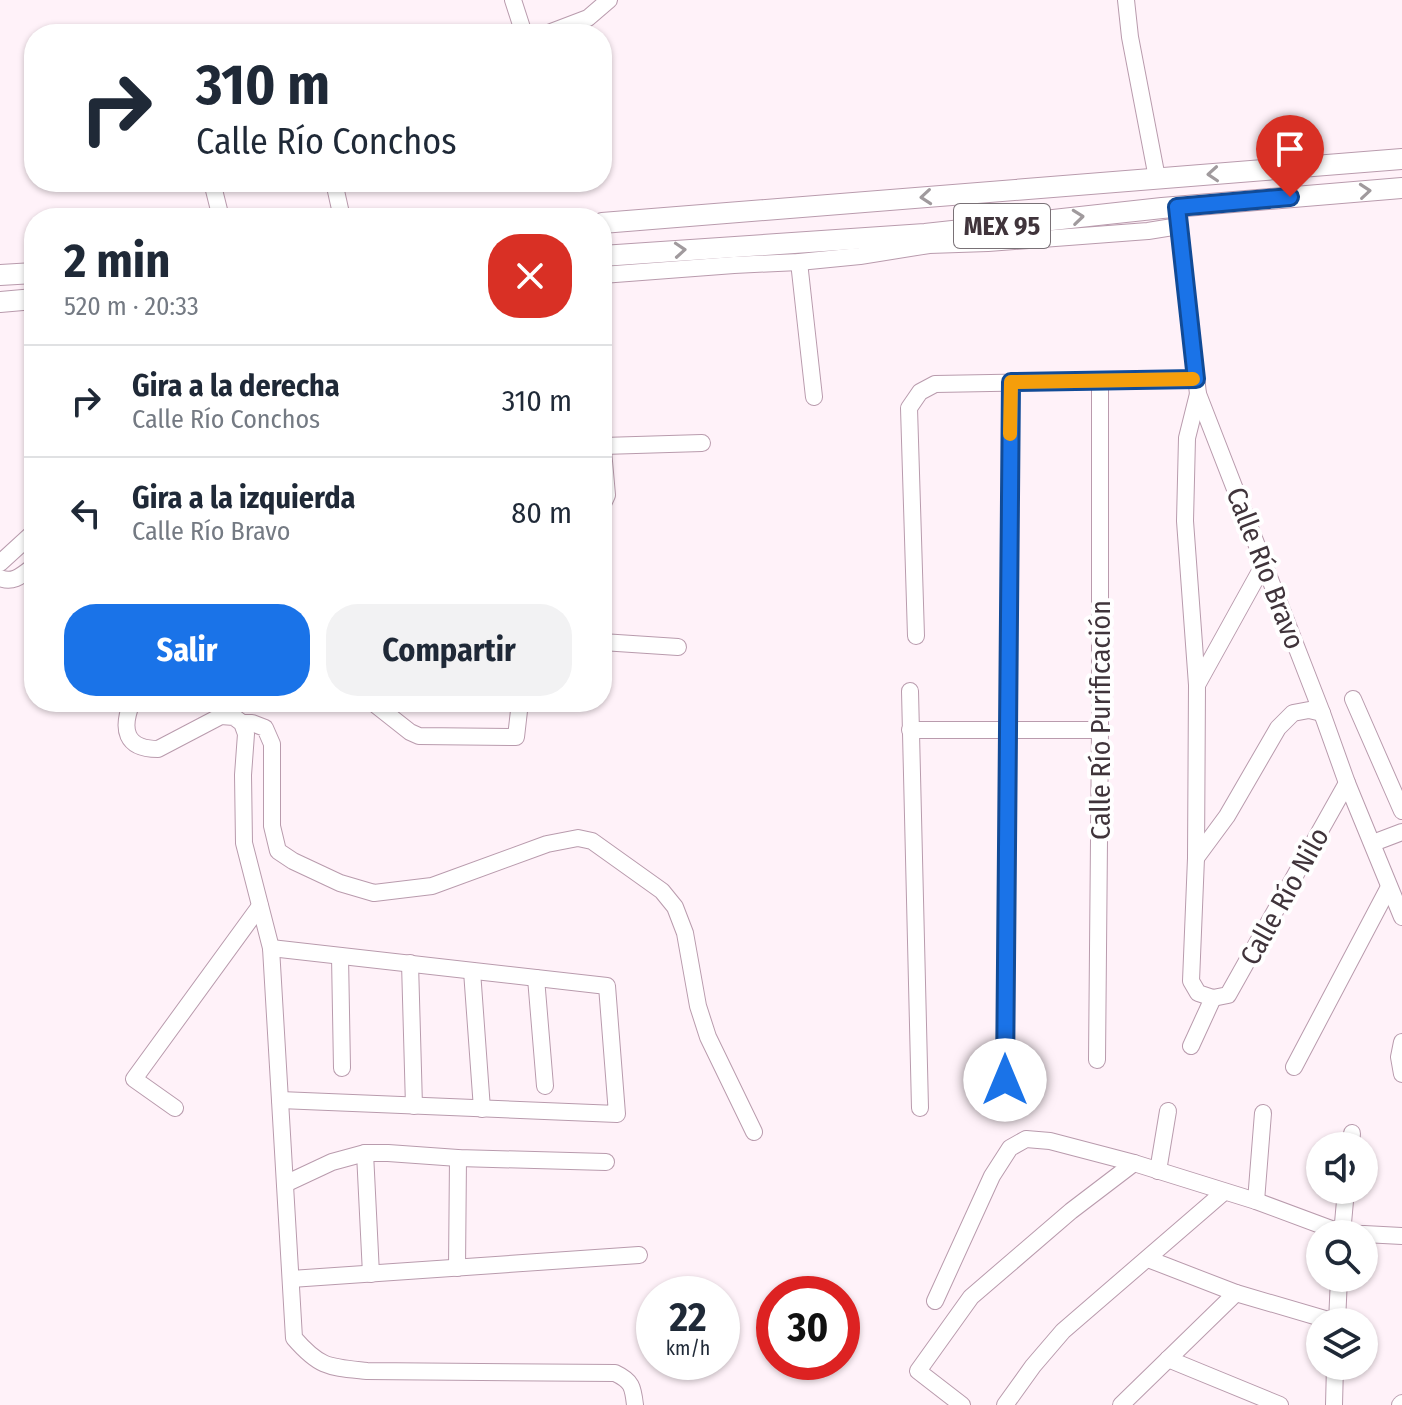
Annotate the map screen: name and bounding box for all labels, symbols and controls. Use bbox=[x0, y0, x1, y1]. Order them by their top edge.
text: 310 m bbox=[196, 52, 330, 119]
icon: right bbox=[64, 56, 168, 160]
pin bbox=[1256, 115, 1324, 197]
text: Calle Río Conchos bbox=[196, 120, 457, 164]
icon: arrive bbox=[1268, 127, 1312, 171]
one-way arrow bbox=[1206, 165, 1219, 182]
one-way arrow bbox=[1359, 183, 1372, 200]
one-way arrow bbox=[919, 188, 932, 205]
road number: MEX 95 bbox=[954, 204, 1050, 248]
one-way arrow bbox=[1072, 209, 1085, 226]
text: 2 min bbox=[64, 232, 170, 290]
button: close bbox=[488, 234, 572, 318]
one-way arrow bbox=[674, 242, 687, 259]
text: 520 m · 20:33 bbox=[64, 291, 199, 322]
text: Gira a la derecha bbox=[132, 368, 340, 404]
icon: right bbox=[64, 379, 108, 423]
text: 310 m bbox=[502, 383, 572, 419]
text: Calle Río Conchos bbox=[132, 404, 320, 435]
text: Gira a la izquierda bbox=[132, 480, 355, 516]
street label: Calle Río Bravo bbox=[1220, 483, 1312, 654]
icon: left bbox=[64, 491, 108, 535]
text: 80 m bbox=[511, 495, 572, 531]
text: Calle Río Bravo bbox=[132, 516, 290, 547]
street label: Calle Río Purificación bbox=[1084, 600, 1117, 840]
button: Salir bbox=[64, 604, 310, 696]
button: Compartir bbox=[326, 604, 572, 696]
street label: Calle Río Nilo bbox=[1233, 822, 1336, 971]
position arrow bbox=[963, 1038, 1047, 1122]
map controls bbox=[1306, 1132, 1378, 1380]
button: sound bbox=[1306, 1132, 1378, 1204]
button: search bbox=[1306, 1220, 1378, 1292]
speed limit sign: 30 bbox=[756, 1276, 860, 1380]
text: 22 bbox=[669, 1294, 707, 1342]
button: layers bbox=[1306, 1308, 1378, 1380]
text: km/h bbox=[666, 1336, 710, 1360]

